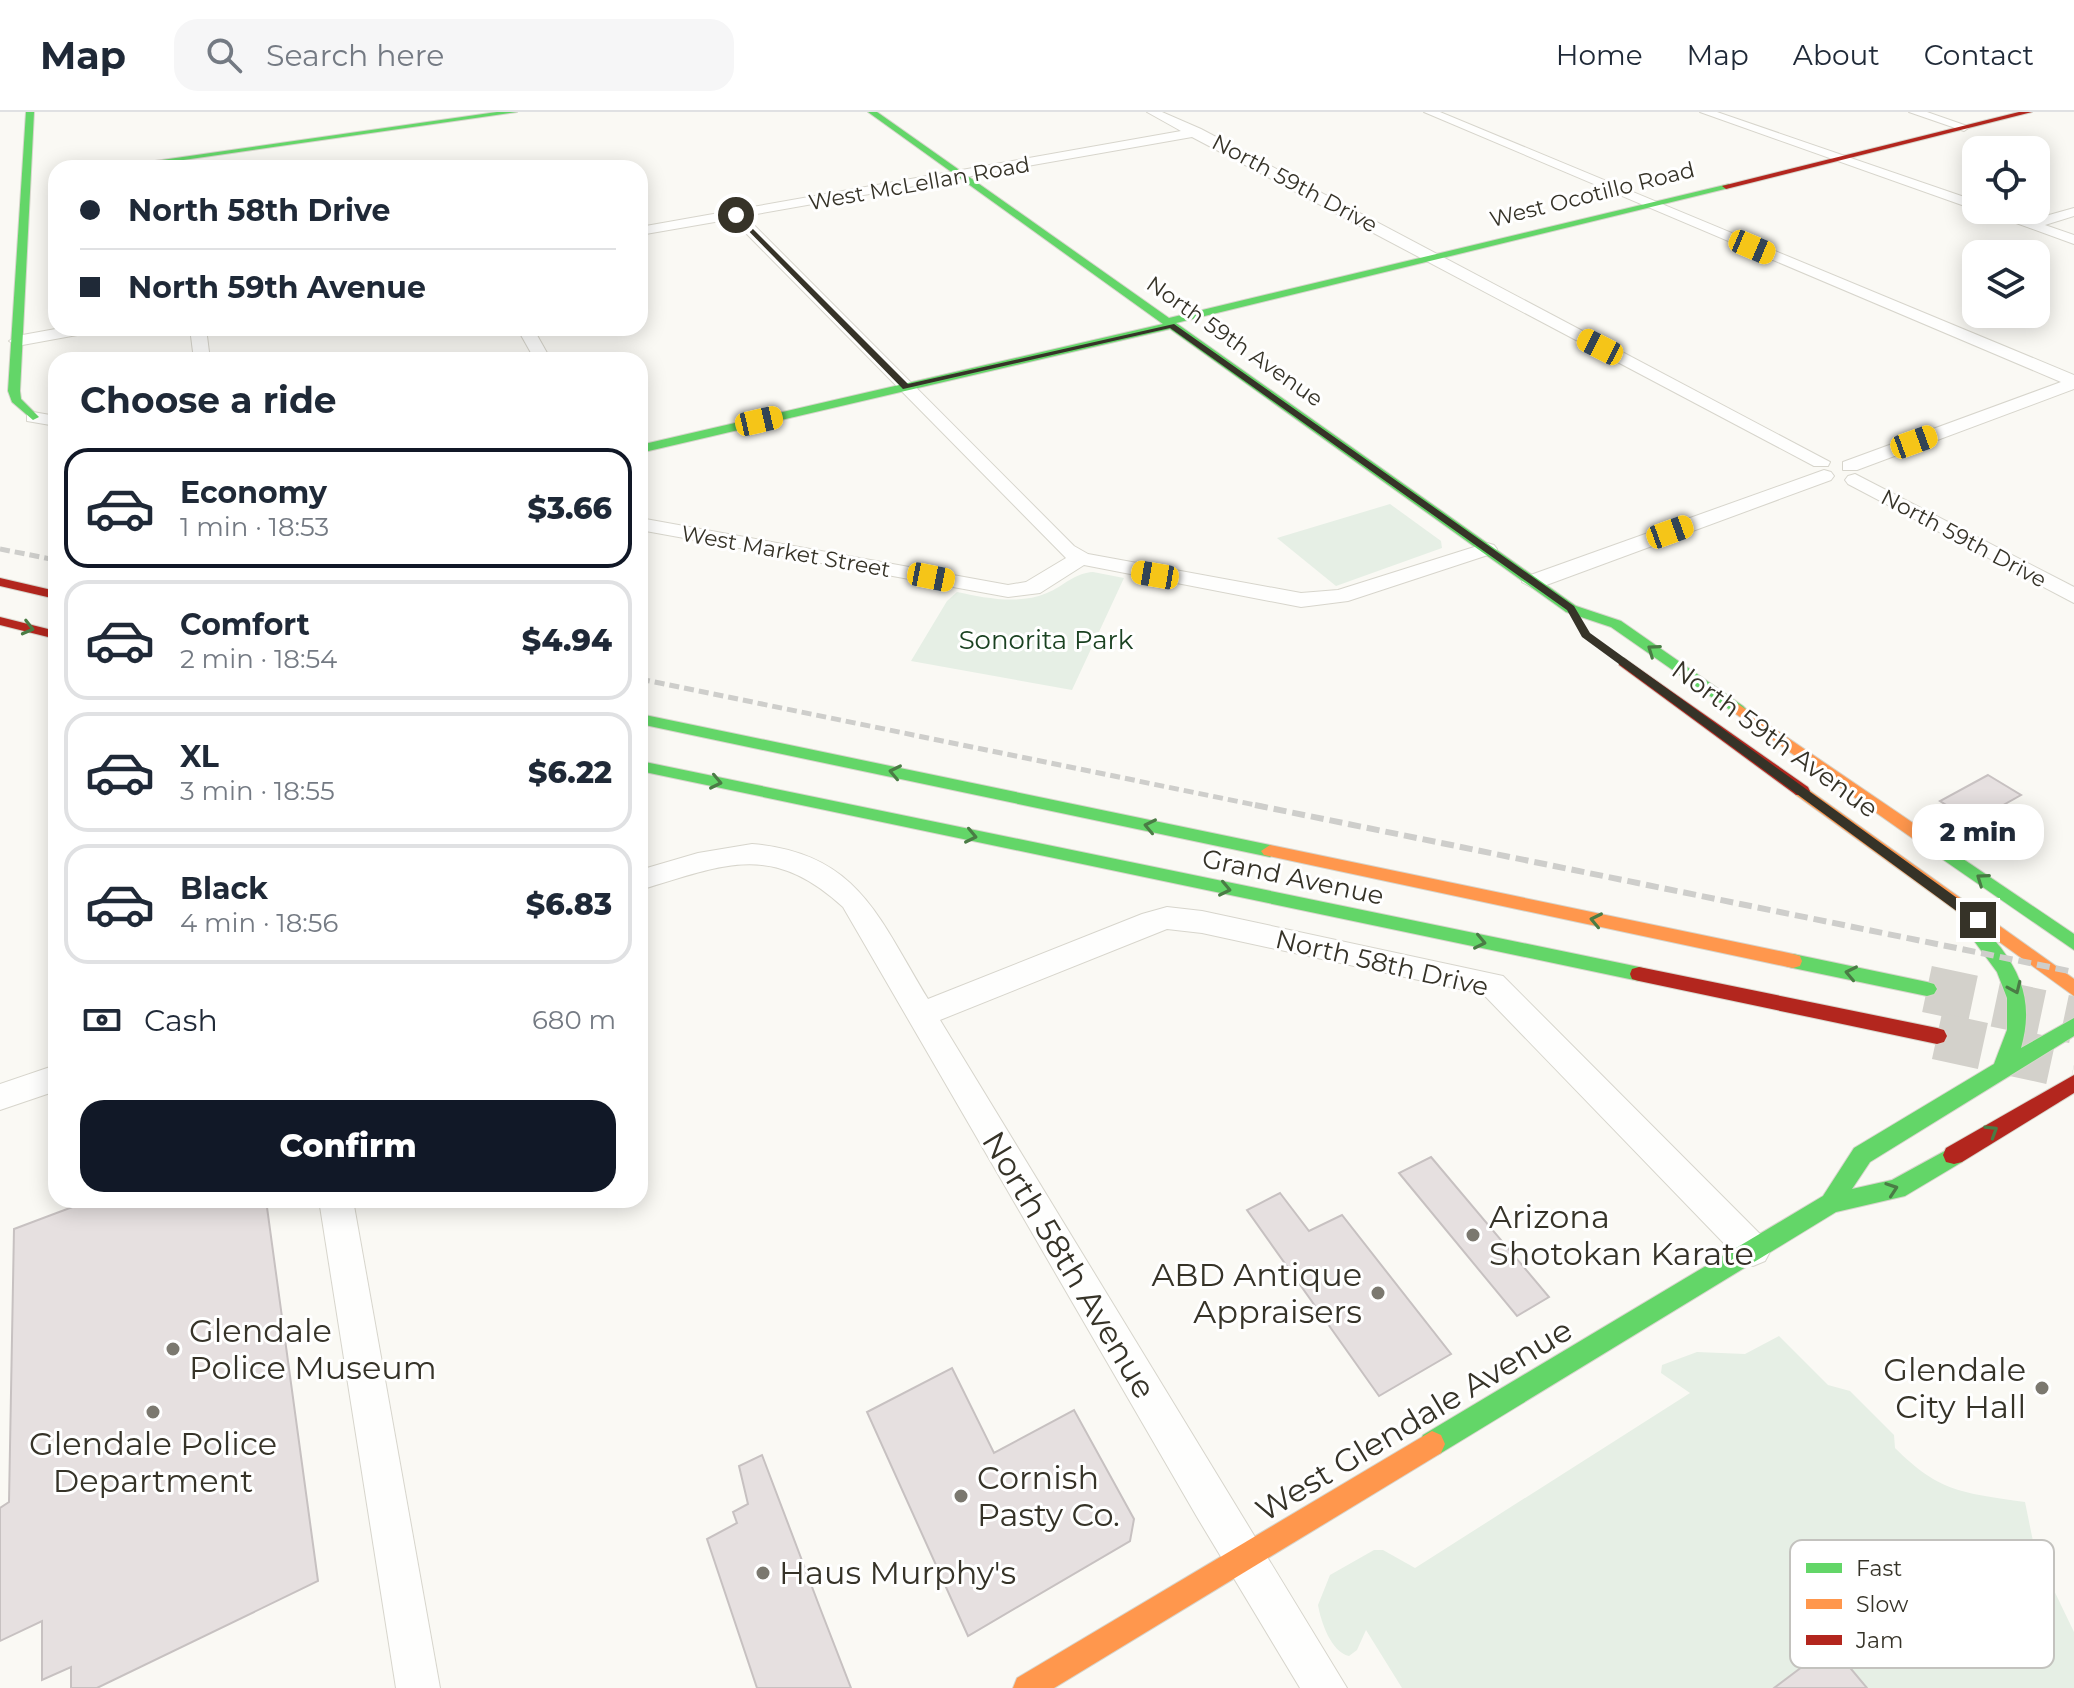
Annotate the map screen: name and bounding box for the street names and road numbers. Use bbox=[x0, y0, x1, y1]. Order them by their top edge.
street label: North 59th Drive bbox=[1207, 128, 1382, 238]
street label: West McLellan Road bbox=[806, 151, 1032, 216]
street label: West Ocotillo Road bbox=[1487, 156, 1697, 233]
street label: North 59th Avenue bbox=[1141, 270, 1328, 412]
street label: North 59th Drive bbox=[1876, 483, 2051, 593]
street label: West Market Street bbox=[679, 520, 893, 583]
street label: North 59th Avenue bbox=[1666, 653, 1884, 825]
street label: Grand Avenue bbox=[1199, 842, 1387, 912]
street label: North 58th Drive bbox=[1272, 923, 1492, 1003]
street label: North 58th Avenue bbox=[974, 1124, 1165, 1405]
street label: West Glendale Avenue bbox=[1249, 1310, 1579, 1530]

